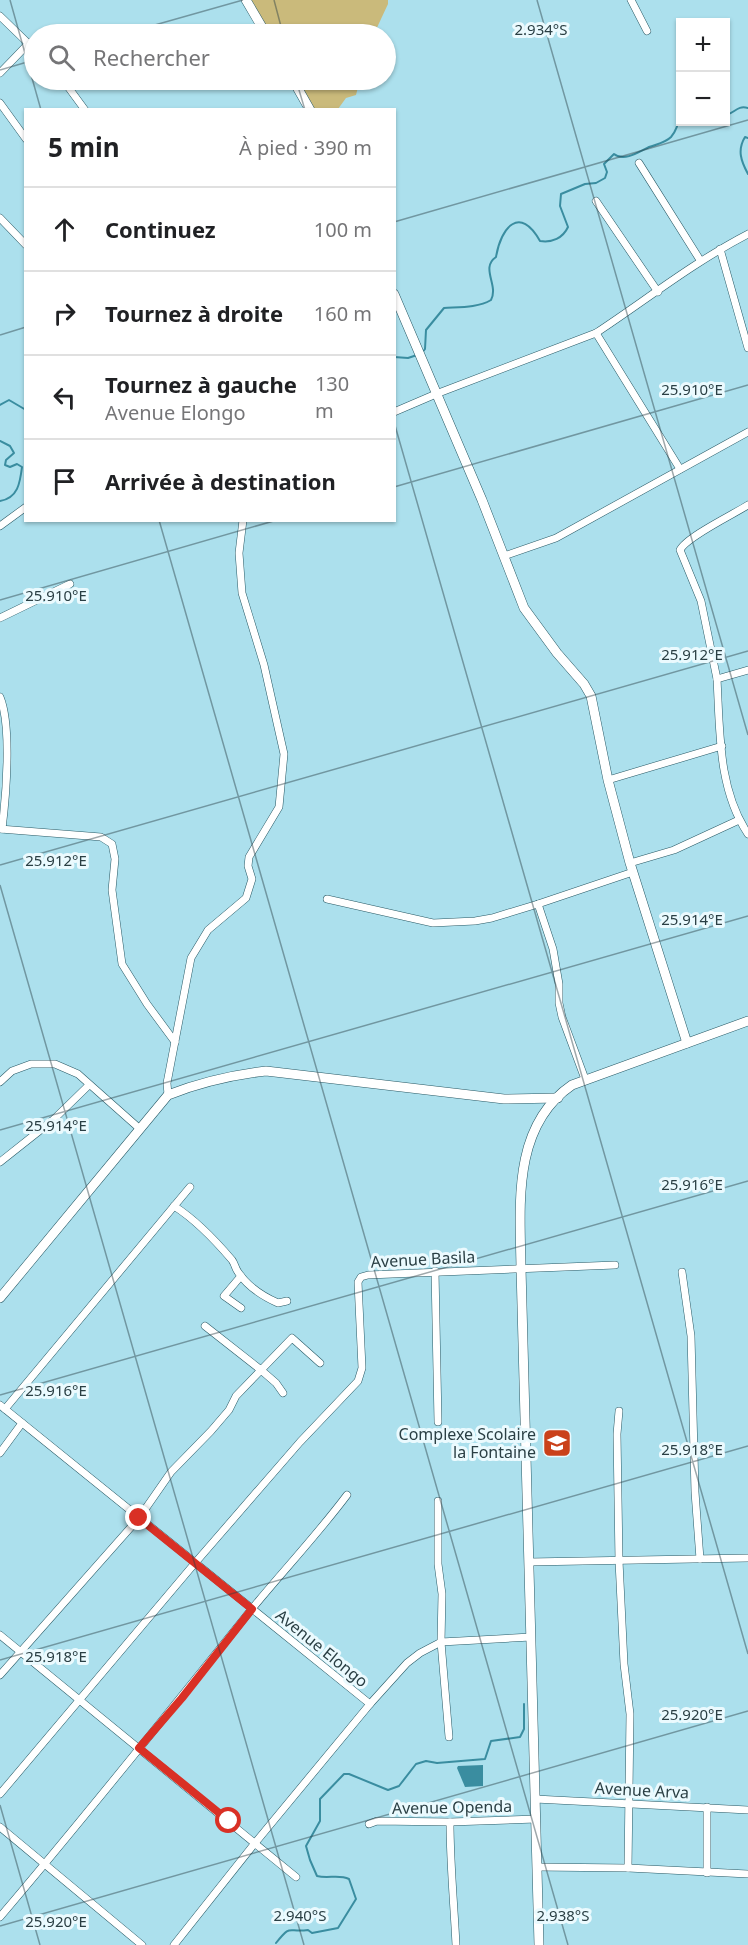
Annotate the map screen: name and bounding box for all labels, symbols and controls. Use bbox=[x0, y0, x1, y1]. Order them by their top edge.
map controls bbox=[676, 18, 730, 126]
button: + bbox=[676, 18, 730, 72]
text: 2.934°S bbox=[515, 19, 568, 39]
search box bbox=[24, 24, 396, 90]
icon: search bbox=[45, 41, 78, 74]
text: Rechercher bbox=[93, 42, 210, 72]
button: − bbox=[676, 72, 730, 126]
text: 5 min bbox=[48, 129, 120, 165]
text: À pied · 390 m bbox=[239, 134, 372, 161]
icon: ahead bbox=[48, 213, 81, 246]
text: Continuez bbox=[105, 214, 216, 244]
text: 100 m bbox=[314, 216, 372, 243]
icon: right bbox=[48, 297, 81, 330]
text: Tournez à droite bbox=[105, 298, 283, 328]
text: 160 m bbox=[314, 300, 372, 327]
text: Tournez à gauche bbox=[105, 369, 297, 399]
text: 130 m bbox=[315, 370, 349, 424]
text: 25.910°E bbox=[661, 379, 723, 399]
icon: left bbox=[48, 381, 81, 414]
text: Avenue Elongo bbox=[105, 399, 246, 426]
icon: arrive bbox=[48, 465, 81, 498]
text: Arrivée à destination bbox=[105, 466, 336, 496]
text: 25.910°E bbox=[25, 585, 87, 605]
text: 25.912°E bbox=[661, 644, 723, 664]
text: 25.912°E bbox=[25, 850, 87, 870]
text: 25.914°E bbox=[661, 909, 723, 929]
text: 25.914°E bbox=[25, 1115, 87, 1135]
text: 25.916°E bbox=[661, 1174, 723, 1194]
street label: Avenue Basila bbox=[370, 1245, 476, 1273]
text: 25.916°E bbox=[25, 1380, 87, 1400]
place label: Complexe Scolaire la Fontaine bbox=[399, 1423, 536, 1463]
school or university icon: Complexe Scolaire la Fontaine bbox=[541, 1427, 573, 1459]
text: 25.918°E bbox=[661, 1439, 723, 1459]
route end bbox=[125, 1504, 151, 1530]
street label: Avenue Elongo bbox=[271, 1604, 373, 1692]
text: 25.918°E bbox=[25, 1646, 87, 1666]
text: 25.920°E bbox=[661, 1704, 723, 1724]
street label: Avenue Arva bbox=[594, 1777, 690, 1803]
street label: Avenue Openda bbox=[392, 1795, 512, 1819]
route start bbox=[215, 1807, 241, 1833]
text: 2.940°S bbox=[274, 1905, 327, 1925]
text: 2.938°S bbox=[537, 1905, 590, 1925]
text: 25.920°E bbox=[25, 1911, 87, 1931]

